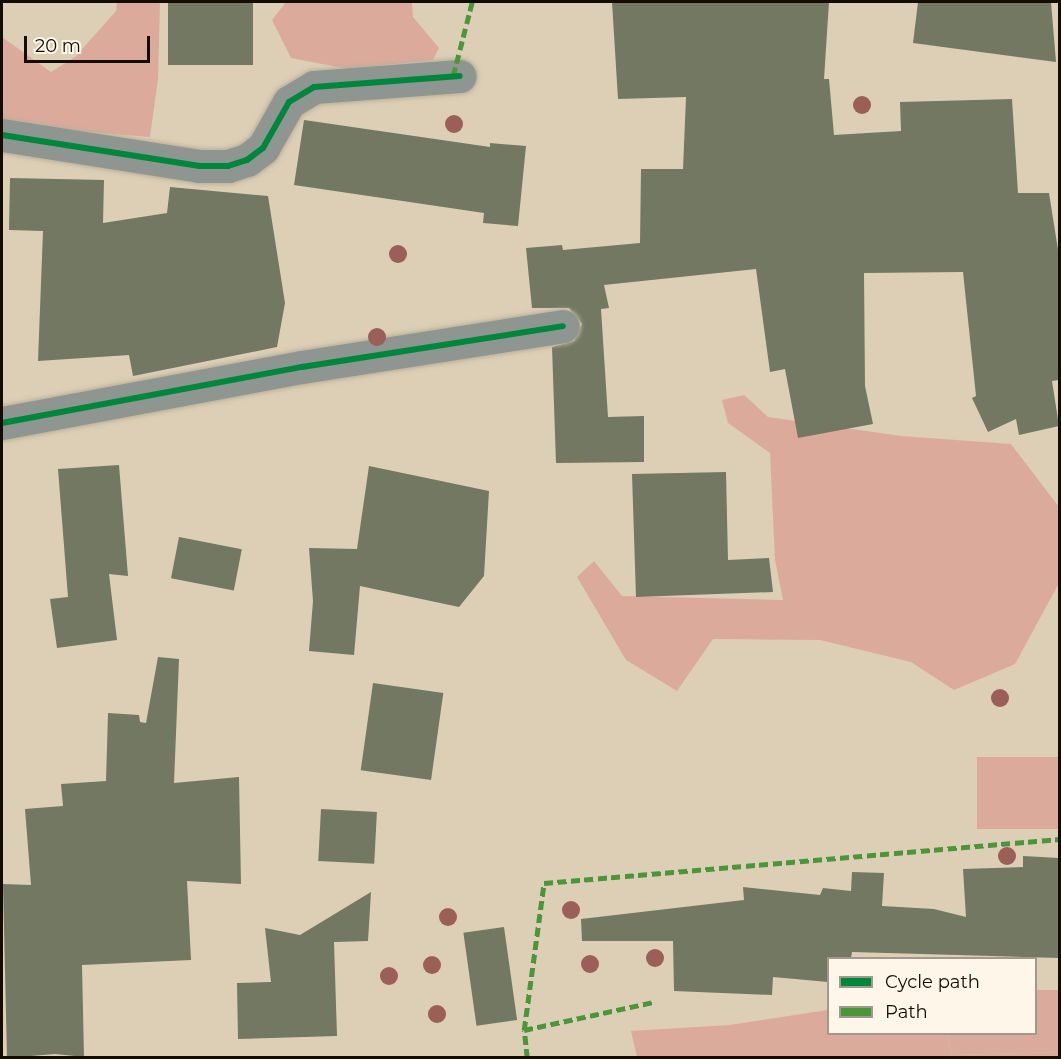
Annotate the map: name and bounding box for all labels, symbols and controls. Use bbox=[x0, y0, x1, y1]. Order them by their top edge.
scale bar bbox=[27, 24, 153, 62]
text: 20 m bbox=[35, 35, 81, 57]
legend bbox=[827, 957, 1037, 1035]
text: Cycle path bbox=[885, 971, 980, 993]
text: Path bbox=[885, 1001, 928, 1023]

